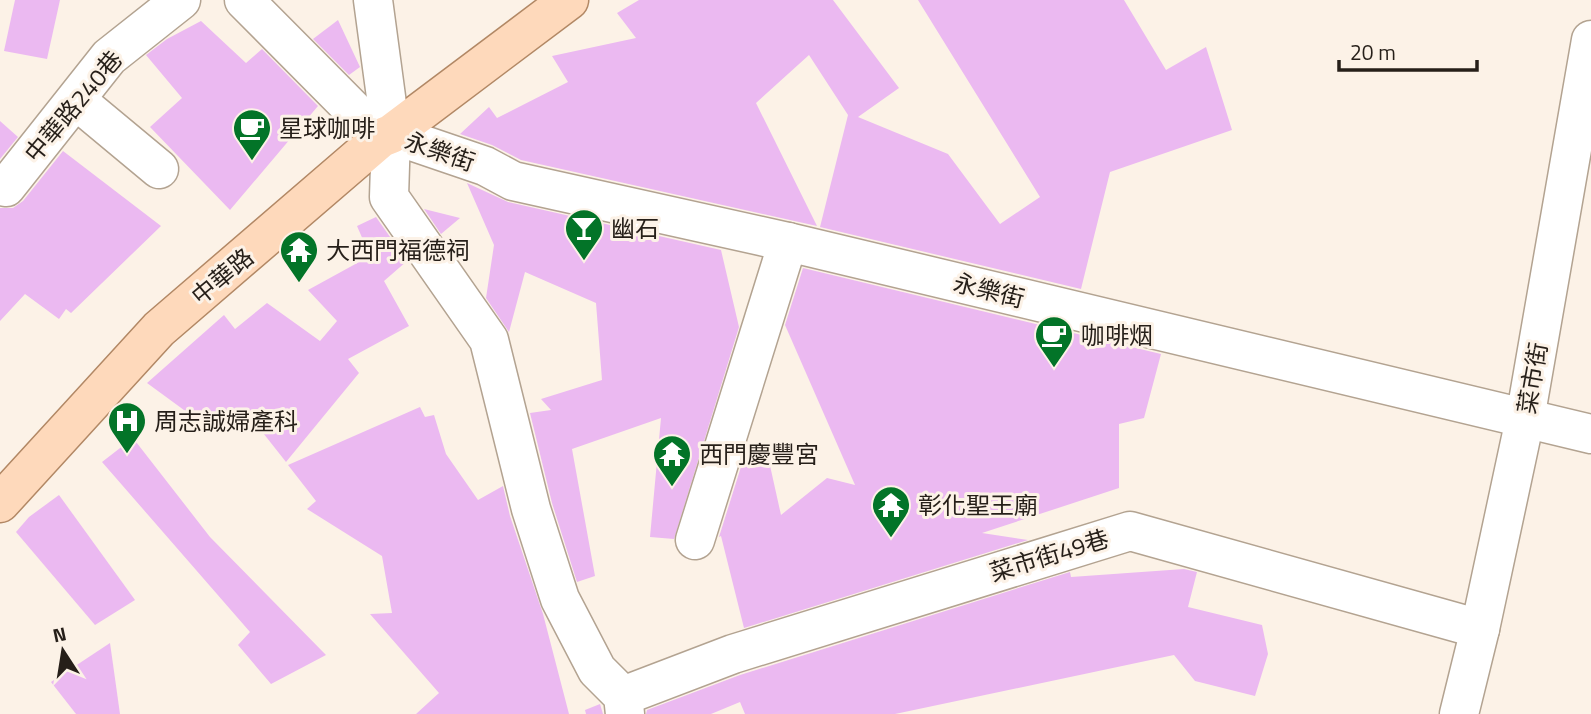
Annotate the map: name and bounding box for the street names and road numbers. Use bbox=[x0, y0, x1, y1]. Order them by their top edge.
street label: 中華路240巷 bbox=[15, 42, 131, 170]
street label: 永樂街 bbox=[400, 122, 480, 180]
street label: 中華路 bbox=[183, 239, 261, 313]
street label: 永樂街 bbox=[950, 264, 1028, 316]
street label: 菜市街 bbox=[1508, 339, 1556, 417]
street label: 菜市街49巷 bbox=[985, 520, 1113, 590]

